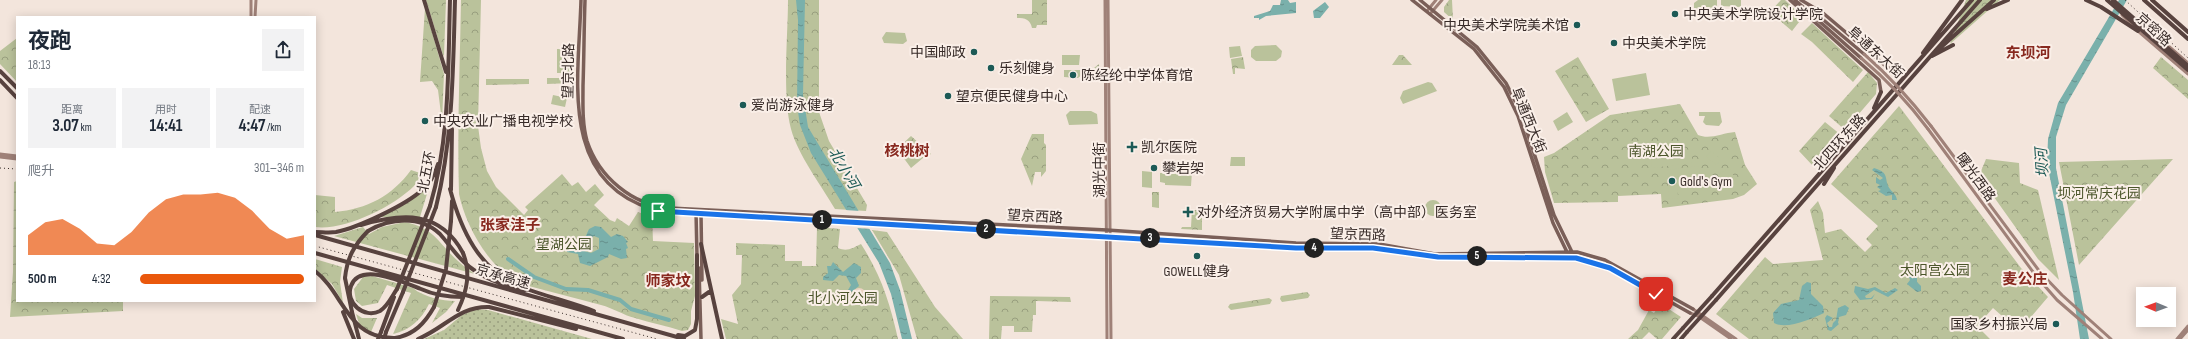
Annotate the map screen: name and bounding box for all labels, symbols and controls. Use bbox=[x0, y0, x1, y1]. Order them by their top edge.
place label: 中央美术学院设计学院 bbox=[1683, 6, 1823, 23]
marker: 中央美术学院设计学院 bbox=[1670, 9, 1680, 19]
street label: 京密路 bbox=[2132, 9, 2175, 50]
place label: 中央美术学院美术馆 bbox=[1443, 17, 1569, 34]
marker: 中央美术学院美术馆 bbox=[1572, 20, 1582, 30]
street label: 阜通东大街 bbox=[1844, 23, 1907, 82]
text: 夜跑 bbox=[28, 28, 72, 55]
button: share bbox=[262, 29, 304, 71]
place label: 中央美术学院 bbox=[1622, 35, 1706, 52]
marker: 中央美术学院 bbox=[1609, 38, 1619, 48]
street label: 望京北路 bbox=[560, 43, 577, 99]
place label: 中国邮政 bbox=[910, 44, 966, 61]
district label: 东坝河 bbox=[2005, 44, 2051, 63]
marker: 中国邮政 bbox=[969, 47, 979, 57]
text: 18:13 bbox=[28, 57, 51, 73]
place label: 乐刻健身 bbox=[999, 60, 1055, 77]
marker: 乐刻健身 bbox=[986, 63, 996, 73]
place label: 陈经纶中学体育馆 bbox=[1081, 67, 1193, 84]
marker: 陈经纶中学体育馆 bbox=[1068, 70, 1078, 80]
street label: 阜通西大街 bbox=[1508, 85, 1550, 156]
place label: 望京便民健身中心 bbox=[956, 88, 1068, 105]
marker: 望京便民健身中心 bbox=[943, 91, 953, 101]
place label: 爱尚游泳健身 bbox=[751, 97, 835, 114]
marker: 爱尚游泳健身 bbox=[738, 100, 748, 110]
text: 距离 bbox=[61, 103, 83, 116]
text: 用时 bbox=[155, 103, 177, 116]
text: 配速 bbox=[249, 103, 271, 116]
street label: 北四环东路 bbox=[1810, 111, 1869, 174]
place label: 中央农业广播电视学校 bbox=[433, 113, 573, 130]
text: 3.07 bbox=[52, 116, 79, 136]
text: 14:41 bbox=[149, 116, 183, 136]
text: 4:47 bbox=[239, 116, 265, 136]
marker: 中央农业广播电视学校 bbox=[420, 116, 430, 126]
text: km bbox=[79, 121, 92, 134]
text: /km bbox=[265, 121, 281, 134]
place label: 凯尔医院 bbox=[1141, 139, 1197, 156]
marker: 凯尔医院 bbox=[1126, 141, 1138, 153]
district label: 核桃树 bbox=[884, 142, 930, 161]
street label: 湖光中街 bbox=[1091, 142, 1108, 198]
park label: 南湖公园 bbox=[1628, 143, 1684, 160]
water label: 北小河 bbox=[824, 144, 865, 195]
water label: 坝河 bbox=[2032, 144, 2053, 179]
street label: 北五环 bbox=[414, 150, 439, 194]
street label: 曙光西路 bbox=[1952, 150, 1999, 205]
text: 301–346 m bbox=[254, 160, 304, 176]
place label: 攀岩架 bbox=[1162, 160, 1204, 177]
text: 爬升 bbox=[28, 163, 54, 179]
marker: 攀岩架 bbox=[1149, 163, 1159, 173]
place label: Gold's Gym bbox=[1680, 173, 1732, 190]
marker: Gold's Gym bbox=[1667, 176, 1677, 186]
park label: 坝河常庆花园 bbox=[2057, 185, 2141, 202]
pin bbox=[641, 194, 675, 228]
icon: arrive bbox=[647, 200, 669, 222]
place label: 对外经济贸易大学附属中学（高中部）医务室 bbox=[1197, 204, 1477, 221]
marker: 对外经济贸易大学附属中学（高中部）医务室 bbox=[1182, 206, 1194, 218]
street label: 望京西路 bbox=[1007, 207, 1063, 226]
pin: 1 bbox=[812, 210, 832, 230]
text: 1 bbox=[820, 213, 824, 226]
district label: 张家洼子 bbox=[480, 216, 540, 235]
pin: 2 bbox=[976, 219, 996, 239]
text: 2 bbox=[984, 222, 988, 235]
street label: 望京西路 bbox=[1330, 225, 1386, 244]
pin: 3 bbox=[1140, 228, 1160, 248]
text: 3 bbox=[1148, 231, 1152, 244]
park label: 望湖公园 bbox=[536, 236, 592, 253]
pin: 4 bbox=[1304, 238, 1324, 258]
text: 4 bbox=[1311, 241, 1317, 254]
pin: 5 bbox=[1467, 246, 1487, 266]
text: 5 bbox=[1475, 249, 1479, 262]
marker: GOWELL健身 bbox=[1192, 251, 1202, 261]
street label: 京承高速 bbox=[474, 261, 532, 292]
park label: 太阳宫公园 bbox=[1900, 262, 1970, 279]
place label: GOWELL健身 bbox=[1163, 263, 1231, 280]
district label: 麦公庄 bbox=[2002, 270, 2048, 289]
text: 500 m bbox=[28, 271, 57, 287]
text: 4:32 bbox=[92, 271, 111, 287]
district label: 师家坟 bbox=[645, 272, 691, 291]
pin bbox=[1639, 277, 1673, 311]
icon: check bbox=[1645, 283, 1667, 305]
north arrow bbox=[2136, 287, 2176, 327]
map controls bbox=[2136, 287, 2176, 327]
park label: 北小河公园 bbox=[808, 290, 878, 307]
place label: 国家乡村振兴局 bbox=[1950, 316, 2048, 333]
marker: 国家乡村振兴局 bbox=[2051, 319, 2061, 329]

